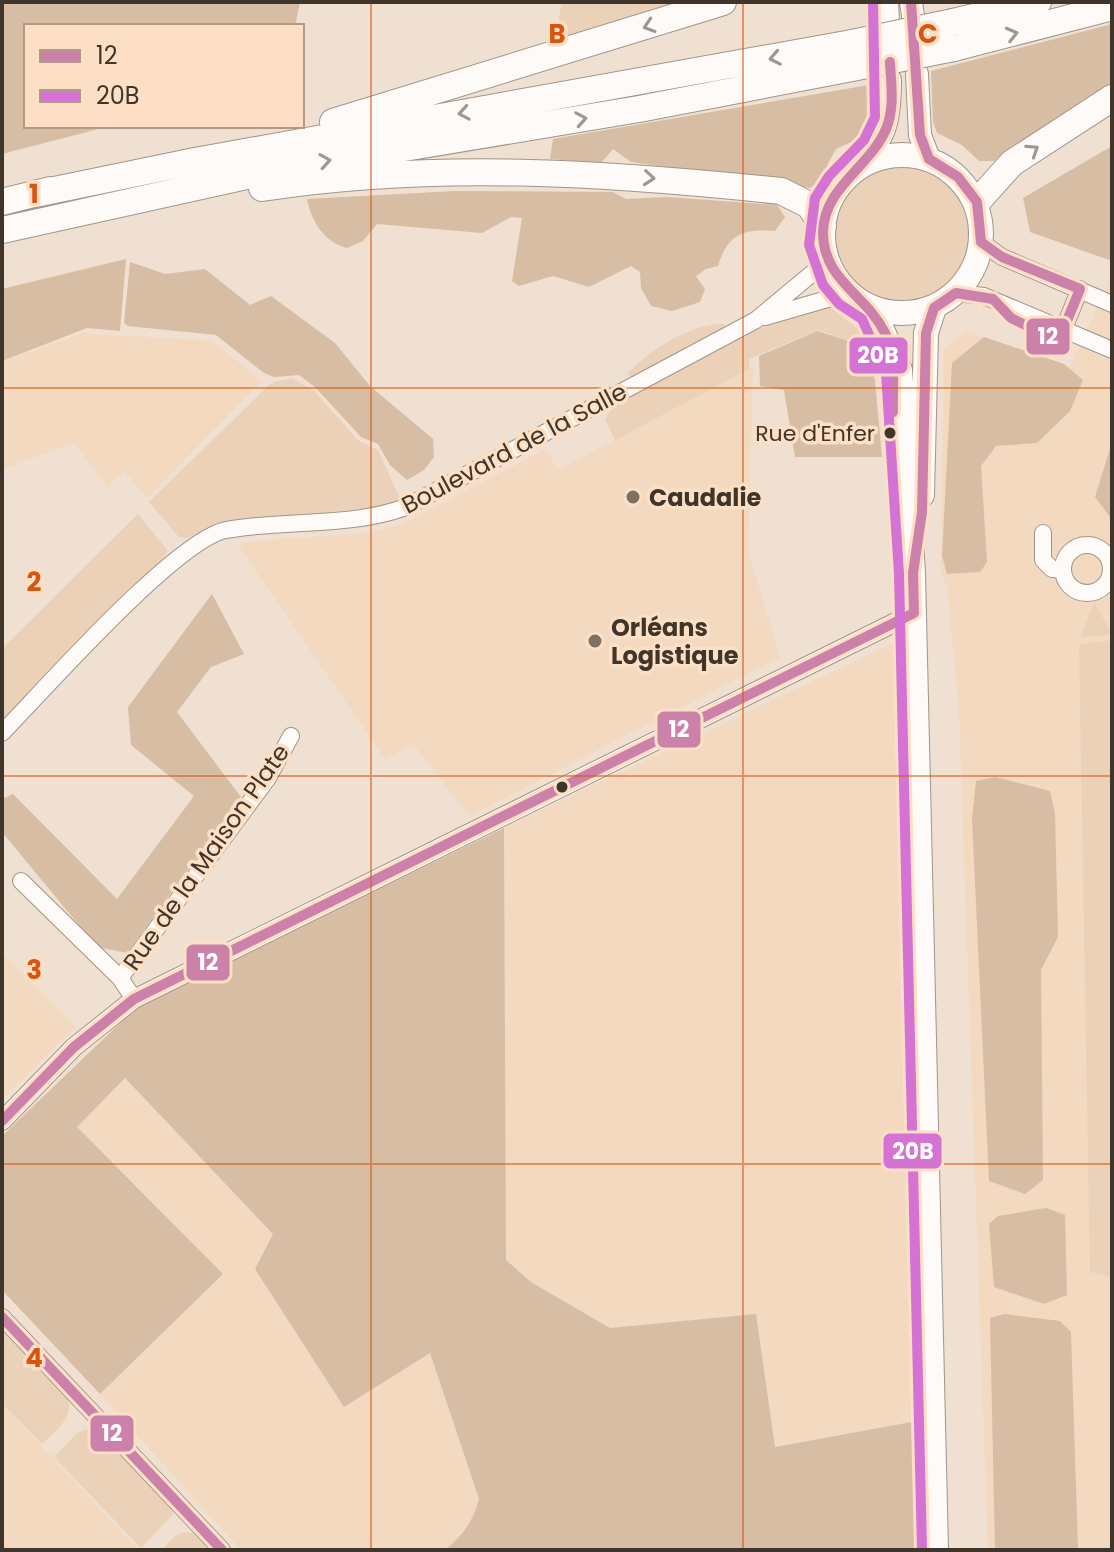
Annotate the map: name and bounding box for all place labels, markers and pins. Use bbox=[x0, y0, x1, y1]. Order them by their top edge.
place label: Rue d'Enfer bbox=[755, 418, 875, 449]
marker: Rue d'Enfer bbox=[882, 425, 898, 441]
place label: Caudalie bbox=[649, 481, 762, 514]
marker: Caudalie bbox=[624, 488, 642, 506]
place label: Orléans Logistique bbox=[611, 611, 739, 672]
marker: Orléans Logistique bbox=[586, 632, 604, 650]
unlabelled marker bbox=[554, 779, 570, 795]

